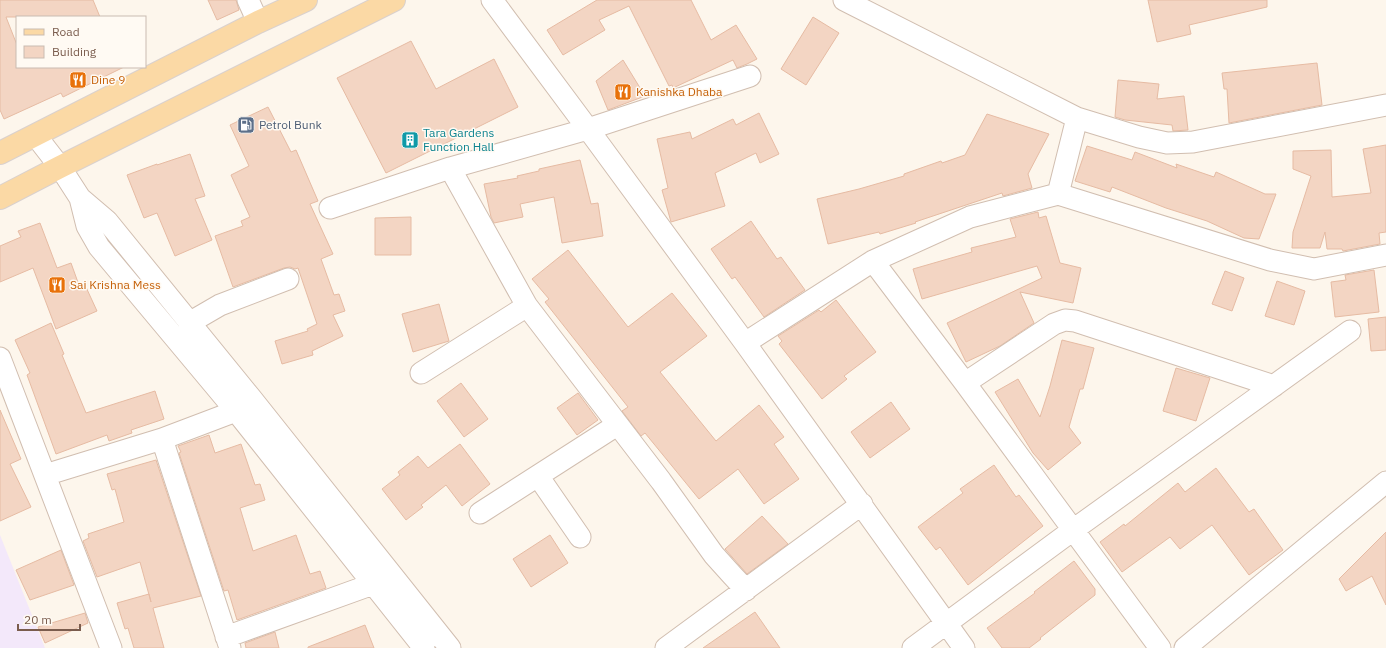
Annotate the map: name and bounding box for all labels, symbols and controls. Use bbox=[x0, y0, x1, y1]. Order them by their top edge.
legend bbox=[16, 16, 146, 68]
text: Road bbox=[52, 24, 80, 39]
text: Building bbox=[52, 44, 97, 59]
restaurant icon: Dine 9 bbox=[68, 70, 88, 90]
place label: Dine 9 bbox=[91, 72, 126, 87]
restaurant icon: Kanishka Dhaba bbox=[613, 82, 633, 102]
place label: Kanishka Dhaba bbox=[636, 84, 723, 99]
fuel station icon: Petrol Bunk bbox=[236, 115, 256, 135]
place label: Petrol Bunk bbox=[259, 117, 322, 132]
place label: Tara Gardens Function Hall bbox=[423, 125, 494, 154]
building icon: Tara Gardens Function Hall bbox=[400, 130, 420, 150]
restaurant icon: Sai Krishna Mess bbox=[47, 275, 67, 295]
place label: Sai Krishna Mess bbox=[70, 277, 161, 292]
scale bar bbox=[18, 606, 80, 632]
text: 20 m bbox=[24, 612, 52, 627]

